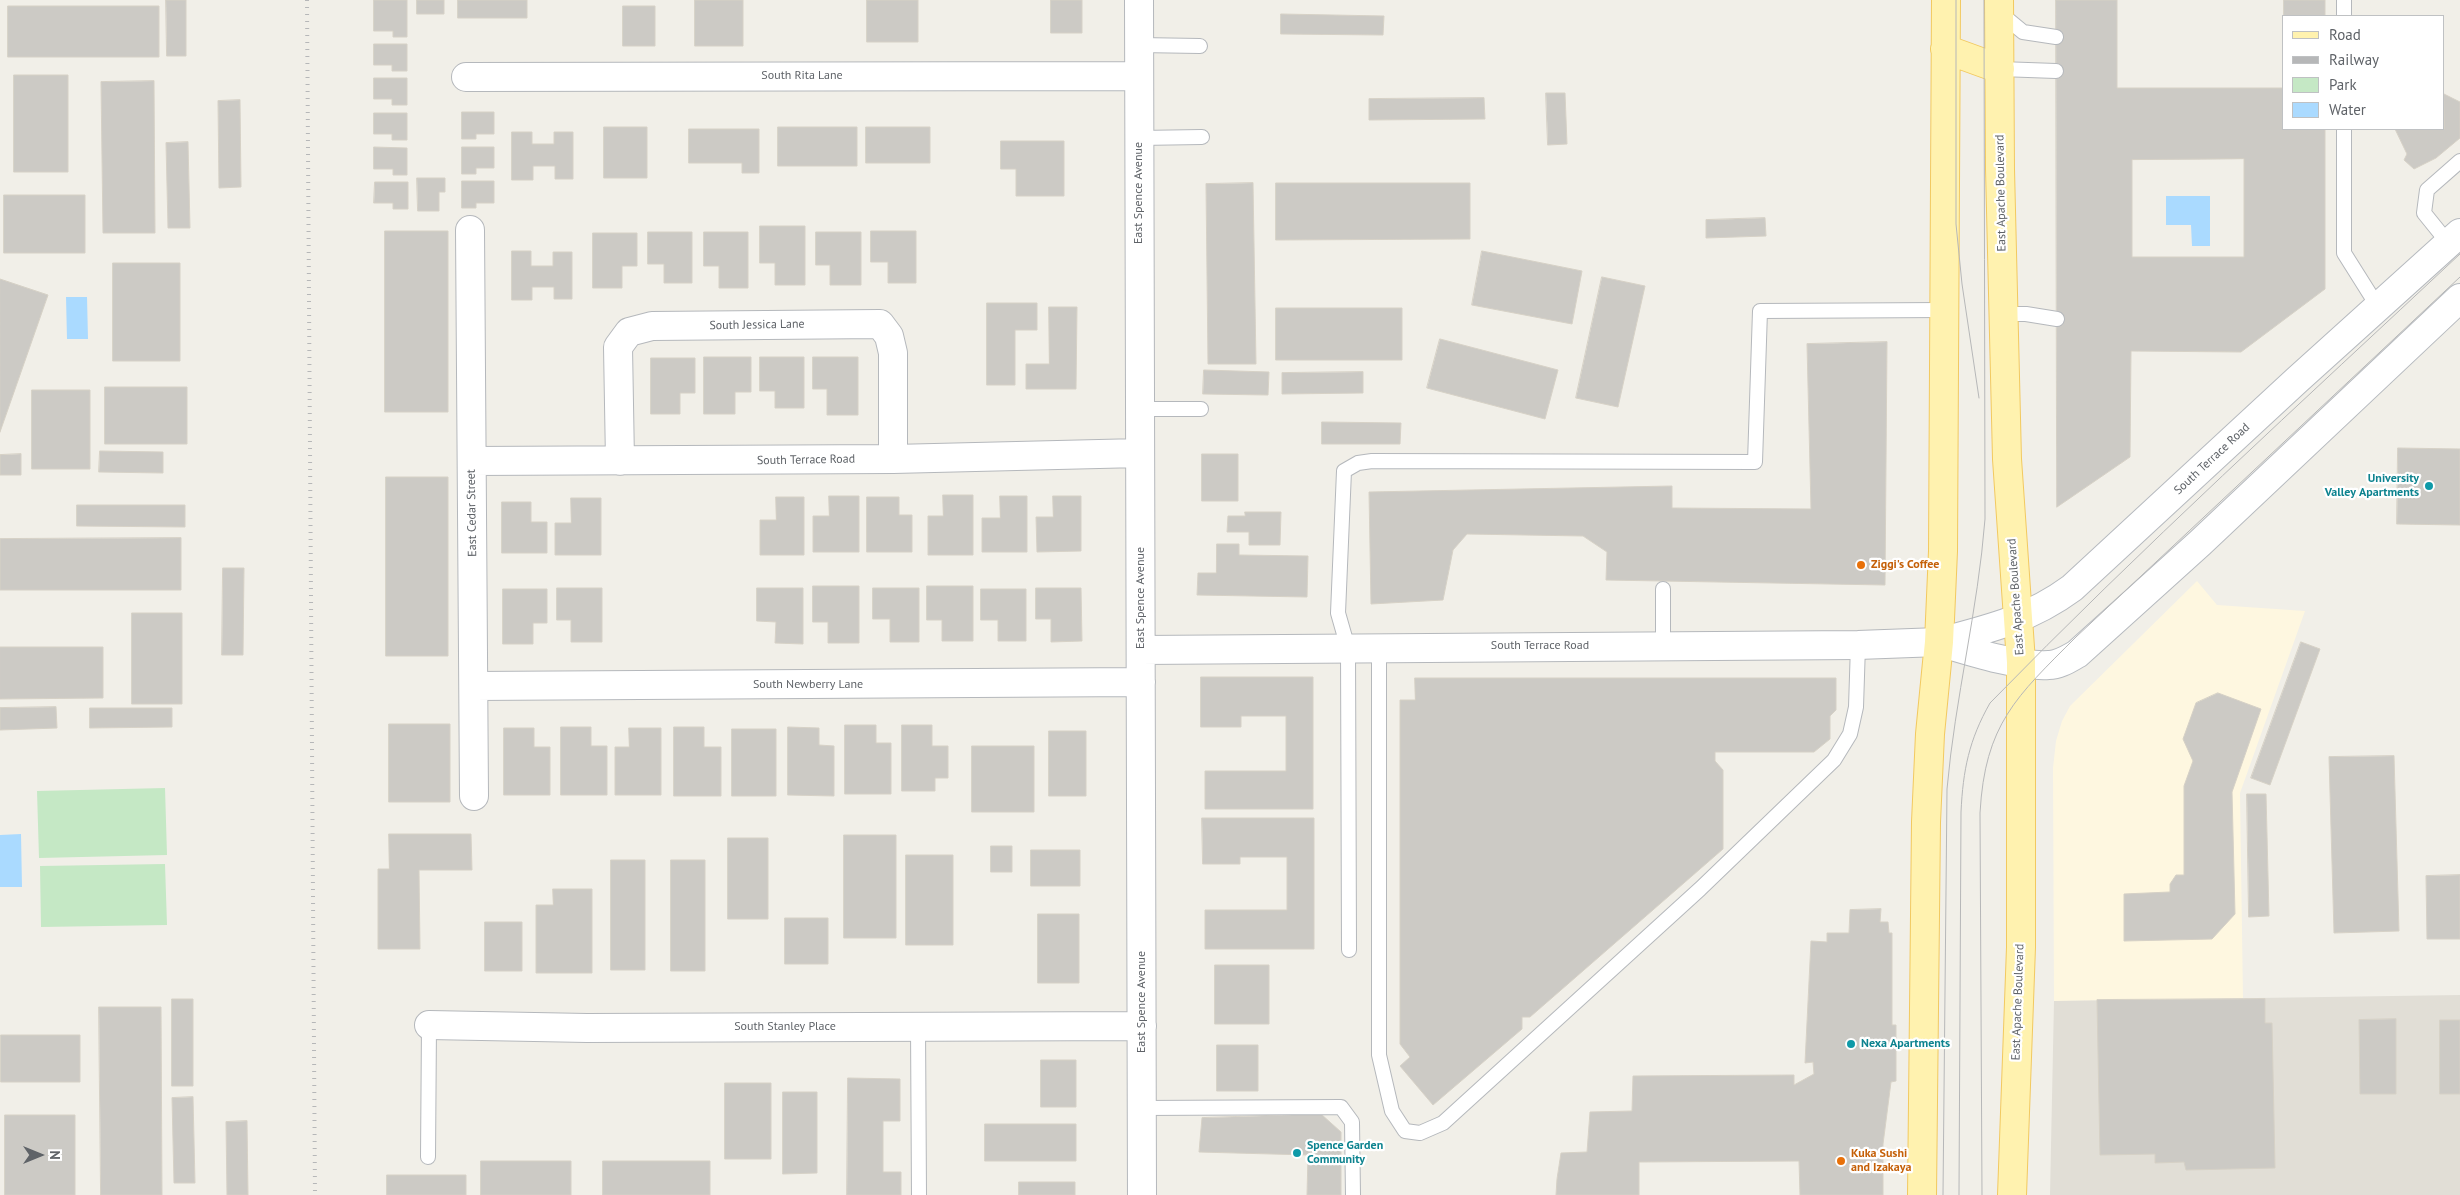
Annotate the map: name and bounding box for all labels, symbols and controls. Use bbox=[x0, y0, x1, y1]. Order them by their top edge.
legend bbox=[2282, 15, 2445, 130]
text: Road bbox=[2329, 25, 2361, 44]
text: Railway bbox=[2329, 50, 2379, 69]
street label: South Rita Lane bbox=[761, 69, 843, 83]
text: Park bbox=[2329, 75, 2357, 94]
text: Water bbox=[2329, 100, 2366, 119]
street label: East Apache Boulevard bbox=[1993, 134, 2009, 252]
street label: East Spence Avenue bbox=[1132, 142, 1146, 244]
street label: South Jessica Lane bbox=[709, 317, 805, 333]
street label: South Terrace Road bbox=[2171, 420, 2253, 498]
street label: South Terrace Road bbox=[757, 452, 855, 468]
street label: East Cedar Street bbox=[464, 469, 480, 557]
place label: University Valley Apartments bbox=[2325, 472, 2419, 500]
marker: University Valley Apartments bbox=[2423, 480, 2435, 492]
street label: East Apache Boulevard bbox=[2005, 538, 2027, 656]
street label: East Spence Avenue bbox=[1134, 547, 1148, 649]
place label: Ziggi's Coffee bbox=[1871, 558, 1939, 572]
marker: Ziggi's Coffee bbox=[1855, 559, 1867, 571]
street label: South Terrace Road bbox=[1491, 639, 1589, 653]
street label: South Newberry Lane bbox=[753, 678, 863, 692]
street label: East Apache Boulevard bbox=[2009, 943, 2027, 1061]
street label: East Spence Avenue bbox=[1135, 951, 1149, 1053]
street label: South Stanley Place bbox=[734, 1020, 836, 1034]
place label: Nexa Apartments bbox=[1861, 1037, 1950, 1051]
marker: Nexa Apartments bbox=[1845, 1038, 1857, 1050]
north arrow bbox=[15, 1130, 65, 1180]
place label: Spence Garden Community bbox=[1307, 1139, 1383, 1167]
marker: Spence Garden Community bbox=[1291, 1147, 1303, 1159]
place label: Kuka Sushi and Izakaya bbox=[1851, 1147, 1911, 1175]
text: N bbox=[46, 1150, 64, 1160]
marker: Kuka Sushi and Izakaya bbox=[1835, 1155, 1847, 1167]

